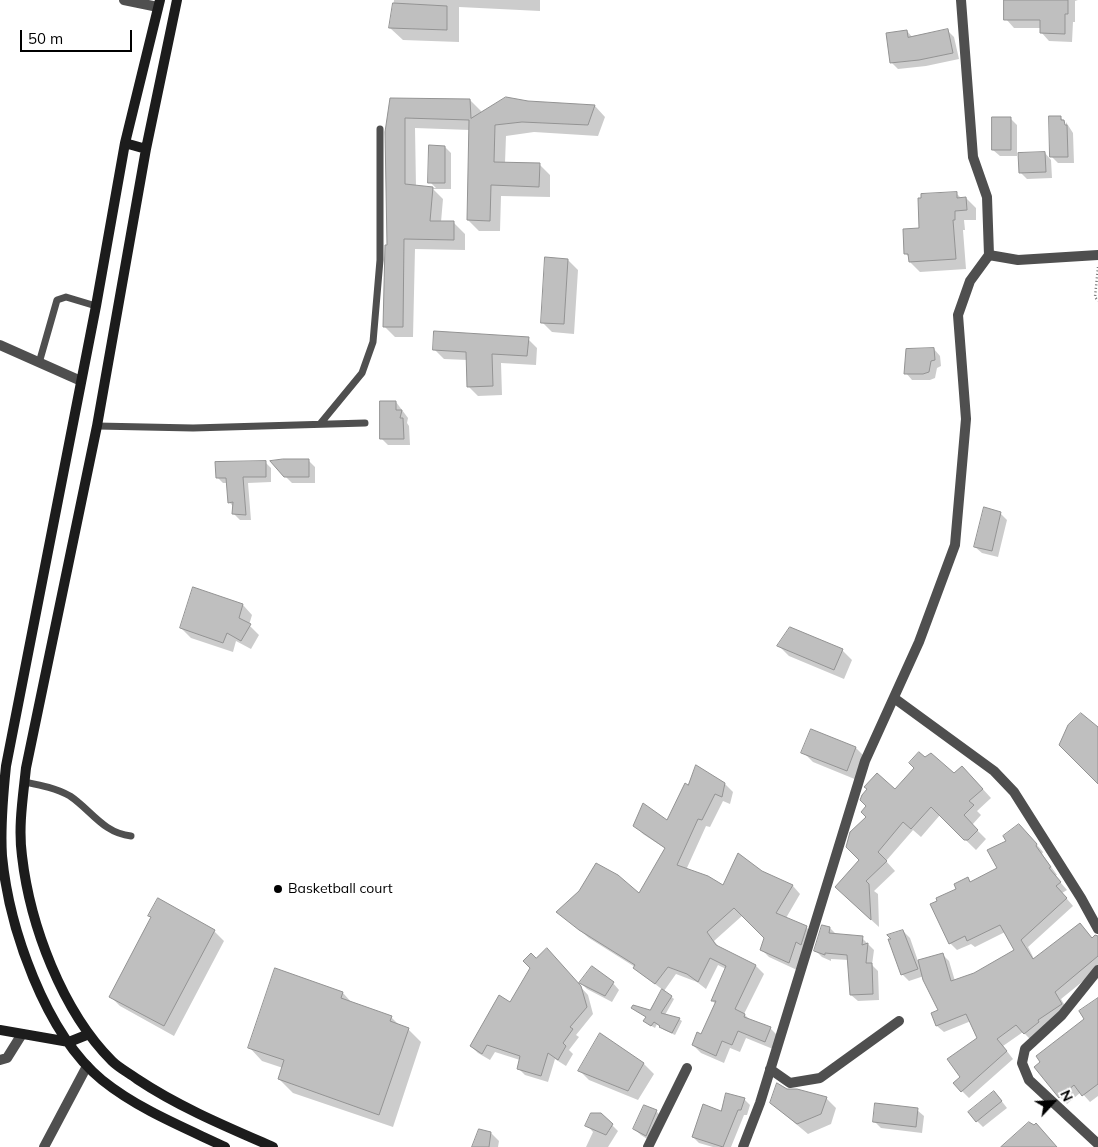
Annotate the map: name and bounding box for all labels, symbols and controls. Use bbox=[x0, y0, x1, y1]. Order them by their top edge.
scale bar bbox=[22, 20, 135, 52]
text: 50 m bbox=[28, 29, 63, 48]
place label: Basketball court bbox=[288, 881, 393, 897]
marker: Basketball court bbox=[272, 883, 284, 895]
north arrow bbox=[1028, 1077, 1078, 1127]
text: N bbox=[1056, 1087, 1077, 1104]

